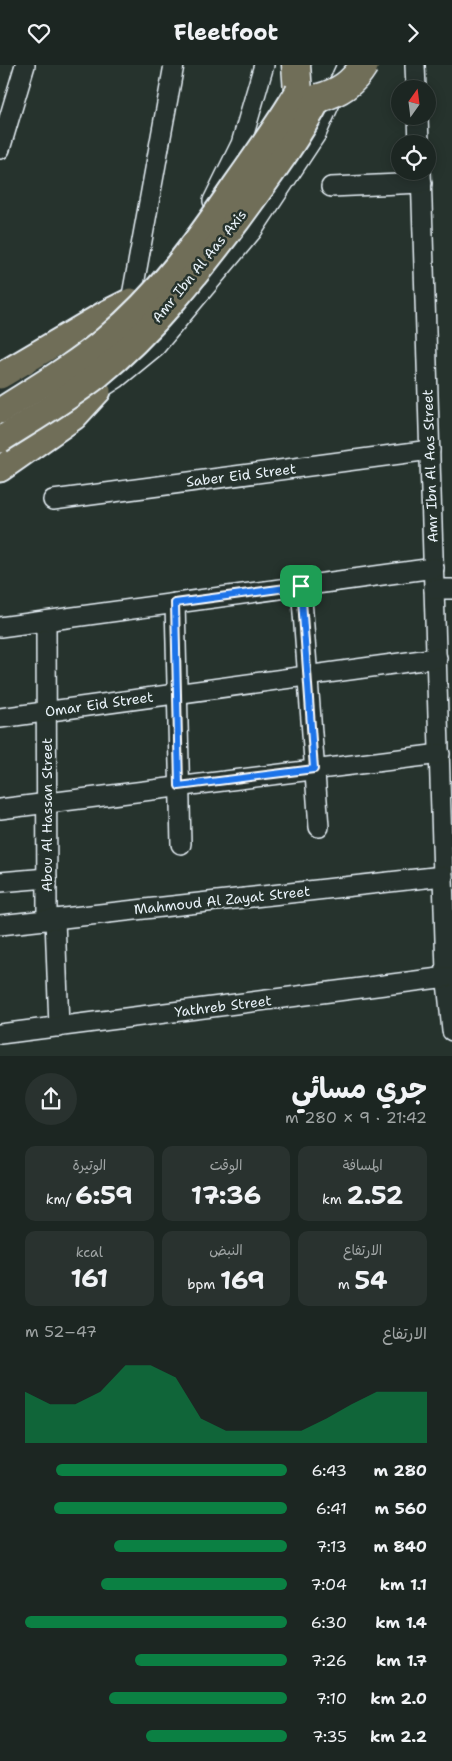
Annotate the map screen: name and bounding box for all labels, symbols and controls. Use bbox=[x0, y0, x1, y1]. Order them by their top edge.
text: Fleetfoot bbox=[174, 18, 278, 47]
icon: heart bbox=[25, 19, 53, 47]
icon: forward bbox=[399, 19, 427, 47]
north arrow bbox=[391, 80, 436, 125]
map controls bbox=[391, 80, 436, 180]
button: locate bbox=[391, 135, 436, 180]
street label: Amr Ibn Al Aas Axis bbox=[148, 206, 250, 326]
street label: Amr Ibn Al Aas Street bbox=[418, 389, 442, 543]
street label: Saber Eid Street bbox=[185, 459, 297, 491]
pin bbox=[280, 565, 322, 607]
icon: arrive bbox=[287, 572, 315, 600]
street label: Omar Eid Street bbox=[44, 687, 154, 721]
street label: Abou Al Hassan Street bbox=[38, 738, 56, 892]
street label: Mahmoud Al Zayat Street bbox=[133, 882, 311, 918]
street label: Yathreb Street bbox=[173, 991, 273, 1021]
text: جري مسائي bbox=[292, 1069, 427, 1107]
button: share bbox=[25, 1073, 77, 1125]
text: 21:42 · 9 × 280 m bbox=[285, 1107, 427, 1128]
text: الوتيرة bbox=[72, 1156, 106, 1174]
text: الوقت bbox=[210, 1156, 242, 1174]
text: المسافة bbox=[343, 1156, 383, 1174]
text: 6:59 bbox=[75, 1178, 133, 1212]
text: 17:36 bbox=[191, 1178, 261, 1212]
text: 2.52 bbox=[347, 1178, 403, 1212]
text: /km bbox=[46, 1190, 75, 1208]
text: km bbox=[322, 1190, 347, 1208]
text: النبض bbox=[209, 1241, 243, 1259]
text: الارتفاع bbox=[343, 1241, 382, 1259]
text: kcal bbox=[76, 1243, 103, 1261]
text: 161 bbox=[71, 1261, 108, 1295]
text: 169 bbox=[220, 1263, 265, 1297]
text: 54 bbox=[355, 1263, 388, 1297]
text: bpm bbox=[187, 1275, 220, 1293]
text: m bbox=[338, 1275, 355, 1293]
text: 47–52 m bbox=[25, 1321, 97, 1342]
text: الارتفاع bbox=[382, 1323, 427, 1344]
text: 6:43 bbox=[312, 1460, 347, 1481]
text: 280 m bbox=[374, 1460, 427, 1481]
text: 6:41 bbox=[316, 1498, 347, 1519]
text: 560 m bbox=[375, 1498, 427, 1519]
text: 7:13 bbox=[316, 1536, 347, 1557]
text: 840 m bbox=[374, 1536, 427, 1557]
text: 7:04 bbox=[311, 1574, 347, 1595]
text: 1.1 km bbox=[380, 1574, 427, 1595]
text: 6:30 bbox=[311, 1612, 347, 1633]
text: 1.4 km bbox=[375, 1612, 427, 1633]
text: 7:26 bbox=[311, 1650, 347, 1671]
text: 1.7 km bbox=[376, 1650, 427, 1671]
text: 7:10 bbox=[316, 1688, 347, 1709]
text: 2.0 km bbox=[370, 1688, 427, 1709]
text: 7:35 bbox=[312, 1726, 347, 1747]
text: 2.2 km bbox=[370, 1726, 427, 1747]

